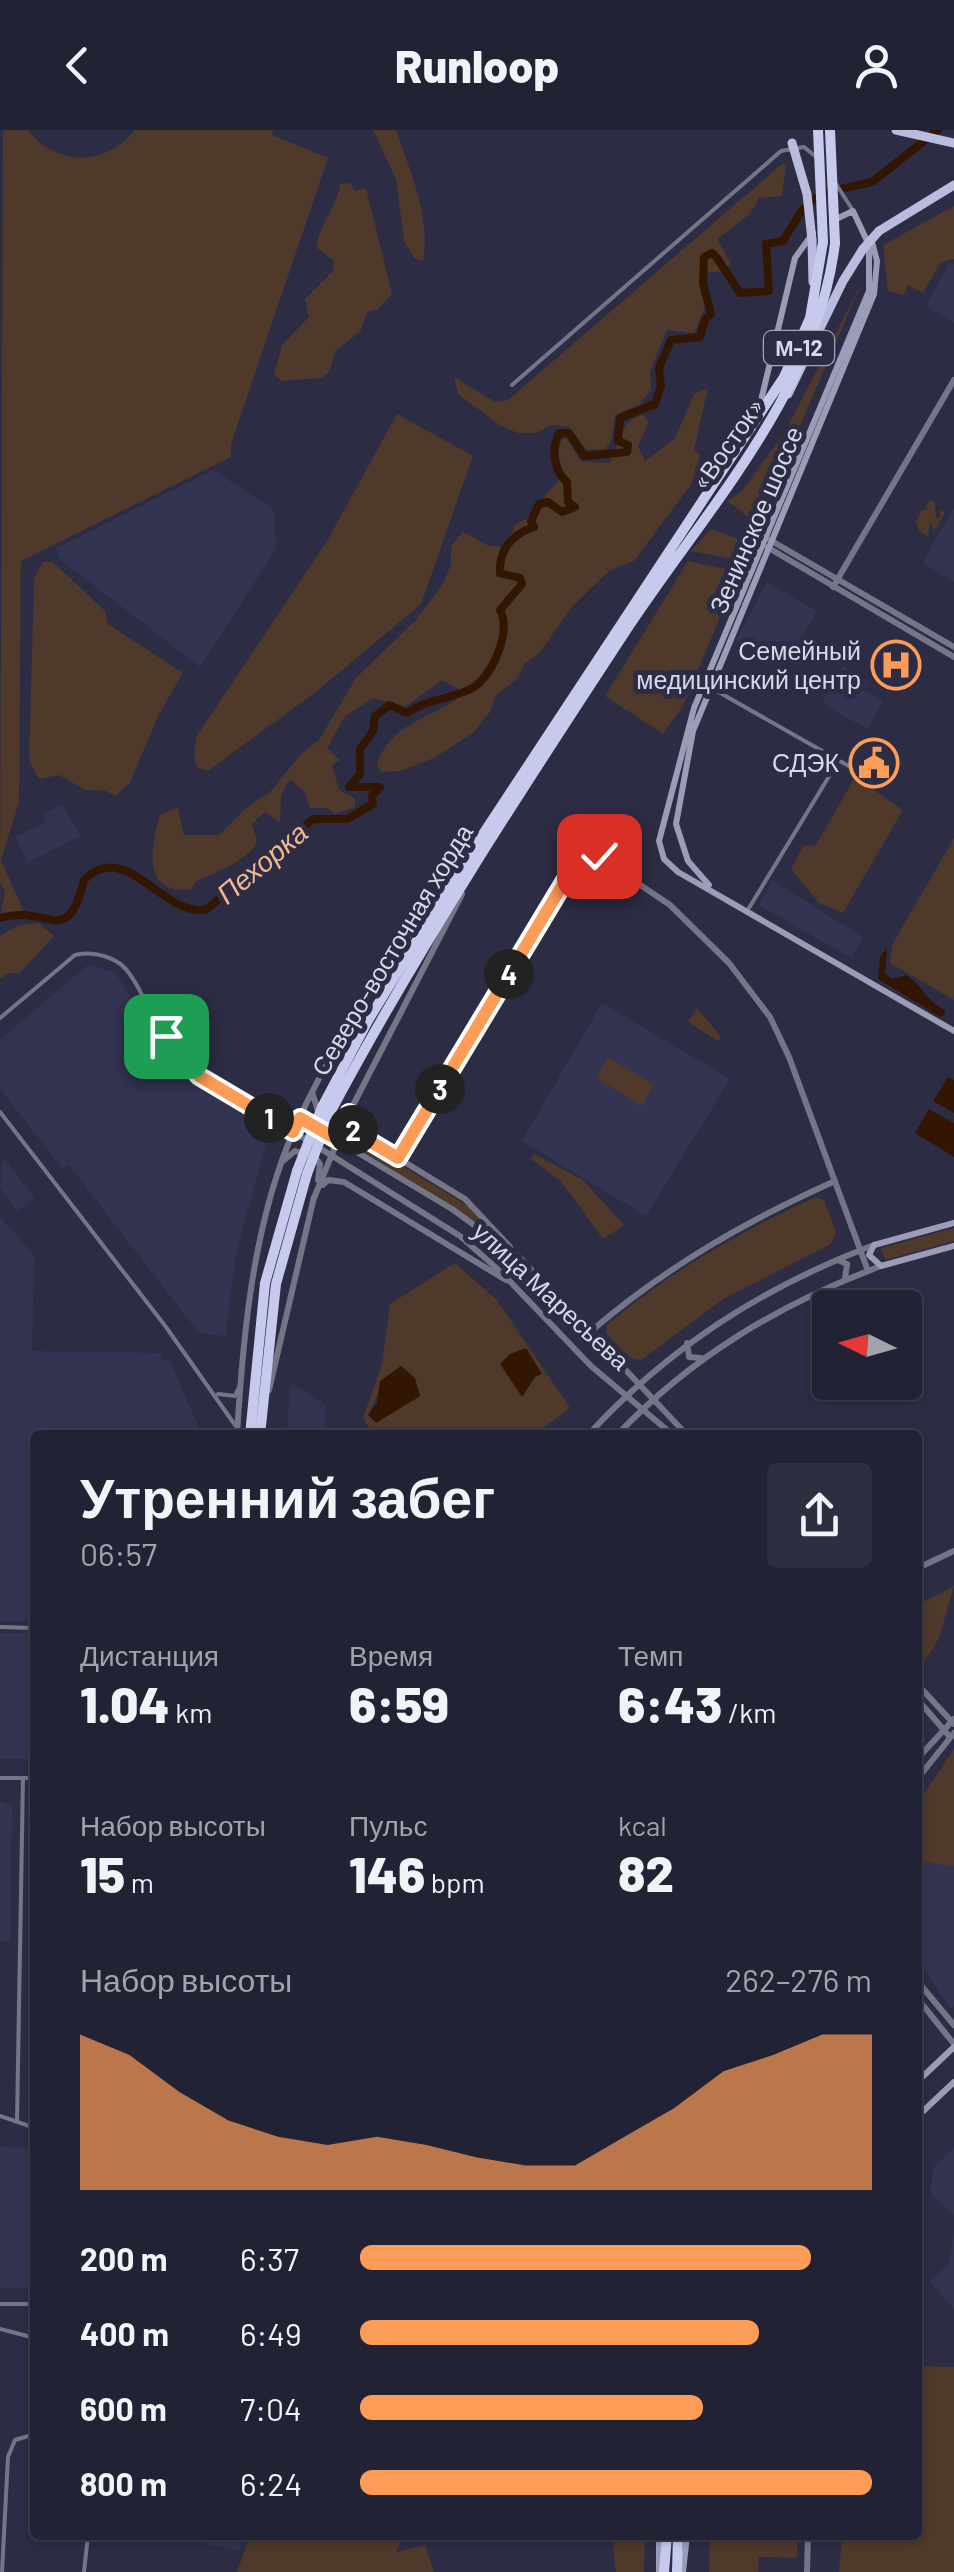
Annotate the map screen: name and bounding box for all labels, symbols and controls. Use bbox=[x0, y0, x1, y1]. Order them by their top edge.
icon: back bbox=[50, 38, 105, 93]
text: Runloop bbox=[395, 38, 559, 92]
icon: person bbox=[849, 38, 904, 93]
road number: М-12 bbox=[764, 331, 834, 365]
street label: «Восток» bbox=[684, 391, 770, 495]
street label: Зенинское шоссе bbox=[702, 422, 808, 618]
place label: Семейный медицинский центр bbox=[636, 635, 861, 694]
hospital icon: Семейный медицинский центр bbox=[870, 639, 922, 691]
public building icon: СДЭК bbox=[848, 737, 900, 789]
place label: СДЭК bbox=[772, 747, 839, 777]
water label: Пехорка bbox=[209, 814, 314, 910]
pin bbox=[557, 814, 642, 899]
street label: Северо-восточная хорда bbox=[304, 818, 478, 1081]
icon: check bbox=[572, 829, 627, 884]
pin: 4 bbox=[484, 949, 534, 999]
text: 4 bbox=[501, 957, 517, 991]
pin bbox=[124, 994, 209, 1079]
icon: arrive bbox=[139, 1009, 194, 1064]
pin: 3 bbox=[415, 1064, 465, 1114]
text: 3 bbox=[432, 1072, 448, 1106]
pin: 1 bbox=[244, 1093, 294, 1143]
text: 1 bbox=[264, 1101, 274, 1135]
pin: 2 bbox=[328, 1105, 378, 1155]
text: 2 bbox=[345, 1113, 361, 1147]
street label: улица Маресьева bbox=[467, 1215, 636, 1375]
north arrow bbox=[812, 1290, 922, 1400]
map controls bbox=[812, 1290, 922, 1400]
text: Утренний забег bbox=[80, 1463, 495, 1529]
button: share bbox=[767, 1463, 872, 1568]
text: 06:57 bbox=[80, 1534, 157, 1572]
text: Дистанция bbox=[80, 1638, 219, 1672]
text: Время bbox=[349, 1638, 433, 1672]
text: Темп bbox=[618, 1638, 684, 1672]
text: 1.04 bbox=[80, 1673, 170, 1733]
text: 6:59 bbox=[349, 1673, 449, 1733]
text: 6:43 bbox=[618, 1673, 723, 1733]
text: km bbox=[170, 1695, 213, 1729]
text: /km bbox=[723, 1695, 776, 1729]
text: Набор высоты bbox=[80, 1808, 266, 1842]
text: Пульс bbox=[349, 1808, 427, 1842]
text: kcal bbox=[618, 1808, 667, 1842]
text: 82 bbox=[618, 1842, 674, 1902]
text: 15 bbox=[80, 1843, 125, 1903]
text: 146 bbox=[349, 1843, 425, 1903]
text: m bbox=[125, 1865, 154, 1899]
text: bpm bbox=[425, 1865, 485, 1899]
text: Набор высоты bbox=[80, 1960, 292, 1998]
text: 262–276 m bbox=[725, 1960, 872, 1998]
text: 200 m bbox=[80, 2239, 168, 2277]
text: 6:37 bbox=[240, 2239, 299, 2277]
text: 400 m bbox=[80, 2314, 169, 2352]
text: 6:49 bbox=[240, 2314, 302, 2352]
text: 600 m bbox=[80, 2389, 167, 2427]
text: 7:04 bbox=[240, 2389, 302, 2427]
text: 800 m bbox=[80, 2464, 167, 2502]
text: 6:24 bbox=[240, 2464, 302, 2502]

